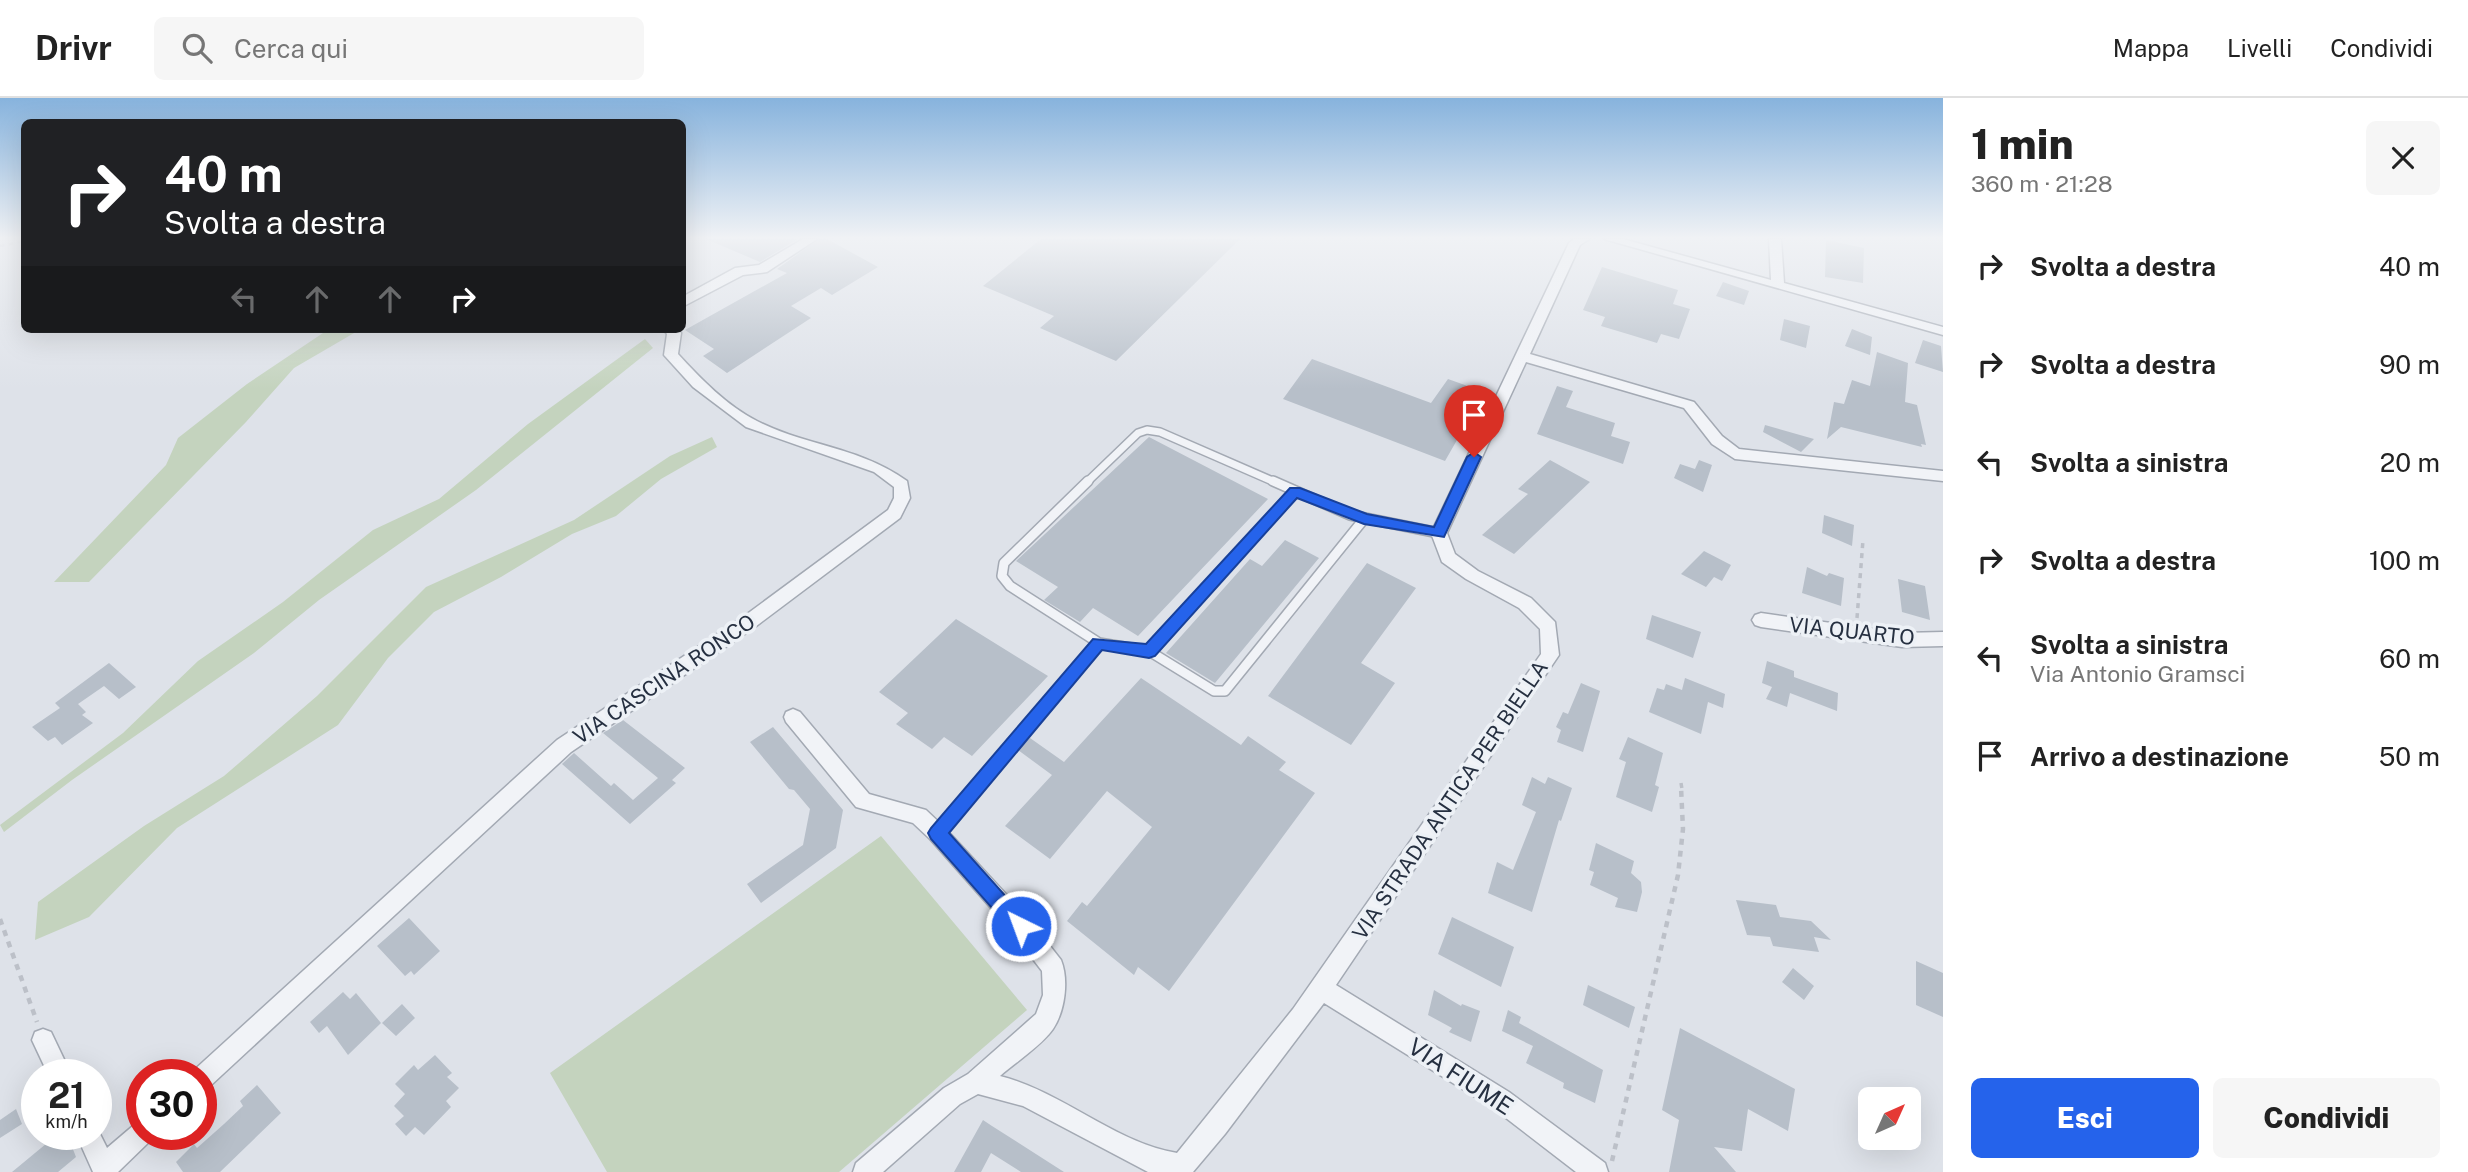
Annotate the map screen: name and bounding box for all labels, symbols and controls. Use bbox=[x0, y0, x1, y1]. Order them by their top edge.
search box bbox=[154, 17, 644, 80]
text: Drivr bbox=[35, 29, 112, 67]
icon: search bbox=[178, 29, 216, 67]
text: Cerca qui bbox=[234, 33, 348, 64]
text: Mappa bbox=[2113, 34, 2189, 62]
text: Livelli bbox=[2227, 34, 2292, 62]
text: Condividi bbox=[2330, 34, 2433, 62]
text: 1 min bbox=[1971, 119, 2074, 168]
button: close bbox=[2366, 121, 2440, 195]
text: 40 m bbox=[164, 145, 283, 203]
icon: right bbox=[49, 147, 140, 238]
text: 360 m · 21:28 bbox=[1971, 170, 2113, 197]
text: Svolta a destra bbox=[164, 204, 386, 241]
icon: right bbox=[1971, 247, 2009, 285]
text: Svolta a destra bbox=[2030, 251, 2216, 282]
text: 40 m bbox=[2379, 251, 2440, 282]
icon: left bbox=[225, 280, 263, 318]
icon: ahead bbox=[298, 280, 336, 318]
icon: ahead bbox=[371, 280, 409, 318]
icon: right bbox=[444, 280, 482, 318]
icon: right bbox=[1971, 345, 2009, 383]
text: Svolta a destra bbox=[2030, 349, 2216, 380]
text: 90 m bbox=[2379, 349, 2440, 380]
pin bbox=[1444, 385, 1504, 457]
icon: arrive bbox=[1455, 396, 1493, 434]
icon: left bbox=[1971, 443, 2009, 481]
text: Svolta a sinistra bbox=[2030, 447, 2228, 478]
text: 20 m bbox=[2380, 447, 2440, 478]
icon: right bbox=[1971, 541, 2009, 579]
text: Svolta a destra bbox=[2030, 545, 2216, 576]
text: 100 m bbox=[2369, 545, 2440, 576]
street label: VIA CASCINA RONCO bbox=[568, 609, 760, 749]
street label: VIA QUARTO bbox=[1788, 612, 1916, 650]
text: Svolta a sinistra bbox=[2030, 629, 2228, 660]
icon: left bbox=[1971, 639, 2009, 677]
text: 60 m bbox=[2379, 643, 2440, 674]
street label: VIA STRADA ANTICA PER BIELLA bbox=[1347, 656, 1553, 944]
text: Via Antonio Gramsci bbox=[2030, 660, 2245, 687]
icon: arrive bbox=[1971, 737, 2009, 775]
text: Arrivo a destinazione bbox=[2030, 741, 2289, 772]
text: 50 m bbox=[2379, 741, 2440, 772]
position arrow bbox=[984, 889, 1058, 963]
street label: VIA FIUME bbox=[1403, 1032, 1519, 1120]
speed limit sign: 30 bbox=[126, 1059, 217, 1150]
text: 21 bbox=[48, 1075, 85, 1116]
button: Esci bbox=[1971, 1078, 2199, 1158]
button: Condividi bbox=[2213, 1078, 2440, 1158]
north arrow bbox=[1858, 1087, 1922, 1150]
map controls bbox=[1858, 1087, 1921, 1150]
text: km/h bbox=[45, 1111, 88, 1132]

